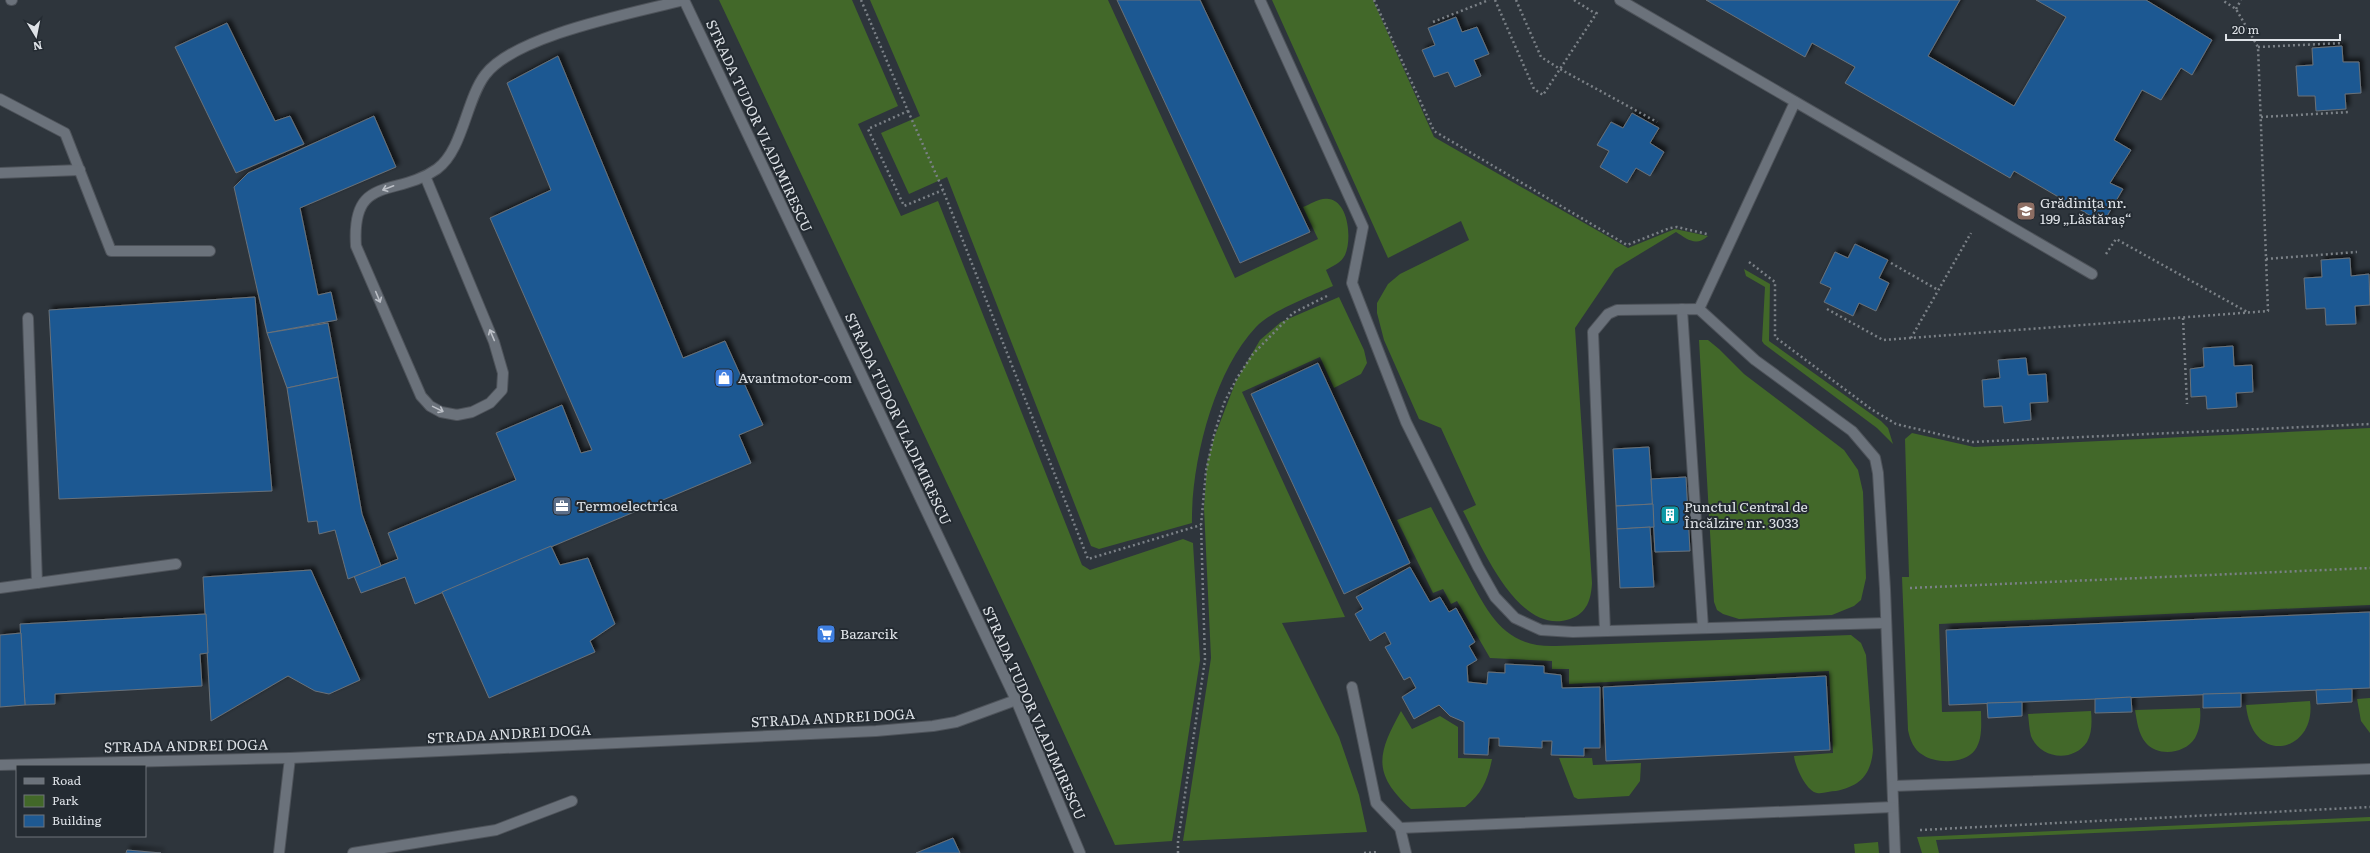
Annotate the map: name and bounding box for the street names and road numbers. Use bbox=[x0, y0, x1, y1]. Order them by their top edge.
street label: STRADA TUDOR VLADIMIRESCU bbox=[702, 16, 818, 235]
street label: STRADA TUDOR VLADIMIRESCU bbox=[841, 309, 957, 528]
street label: STRADA TUDOR VLADIMIRESCU bbox=[979, 602, 1091, 823]
street label: STRADA ANDREI DOGA bbox=[750, 703, 916, 731]
street label: STRADA ANDREI DOGA bbox=[426, 719, 592, 747]
street label: STRADA ANDREI DOGA bbox=[104, 734, 269, 756]

